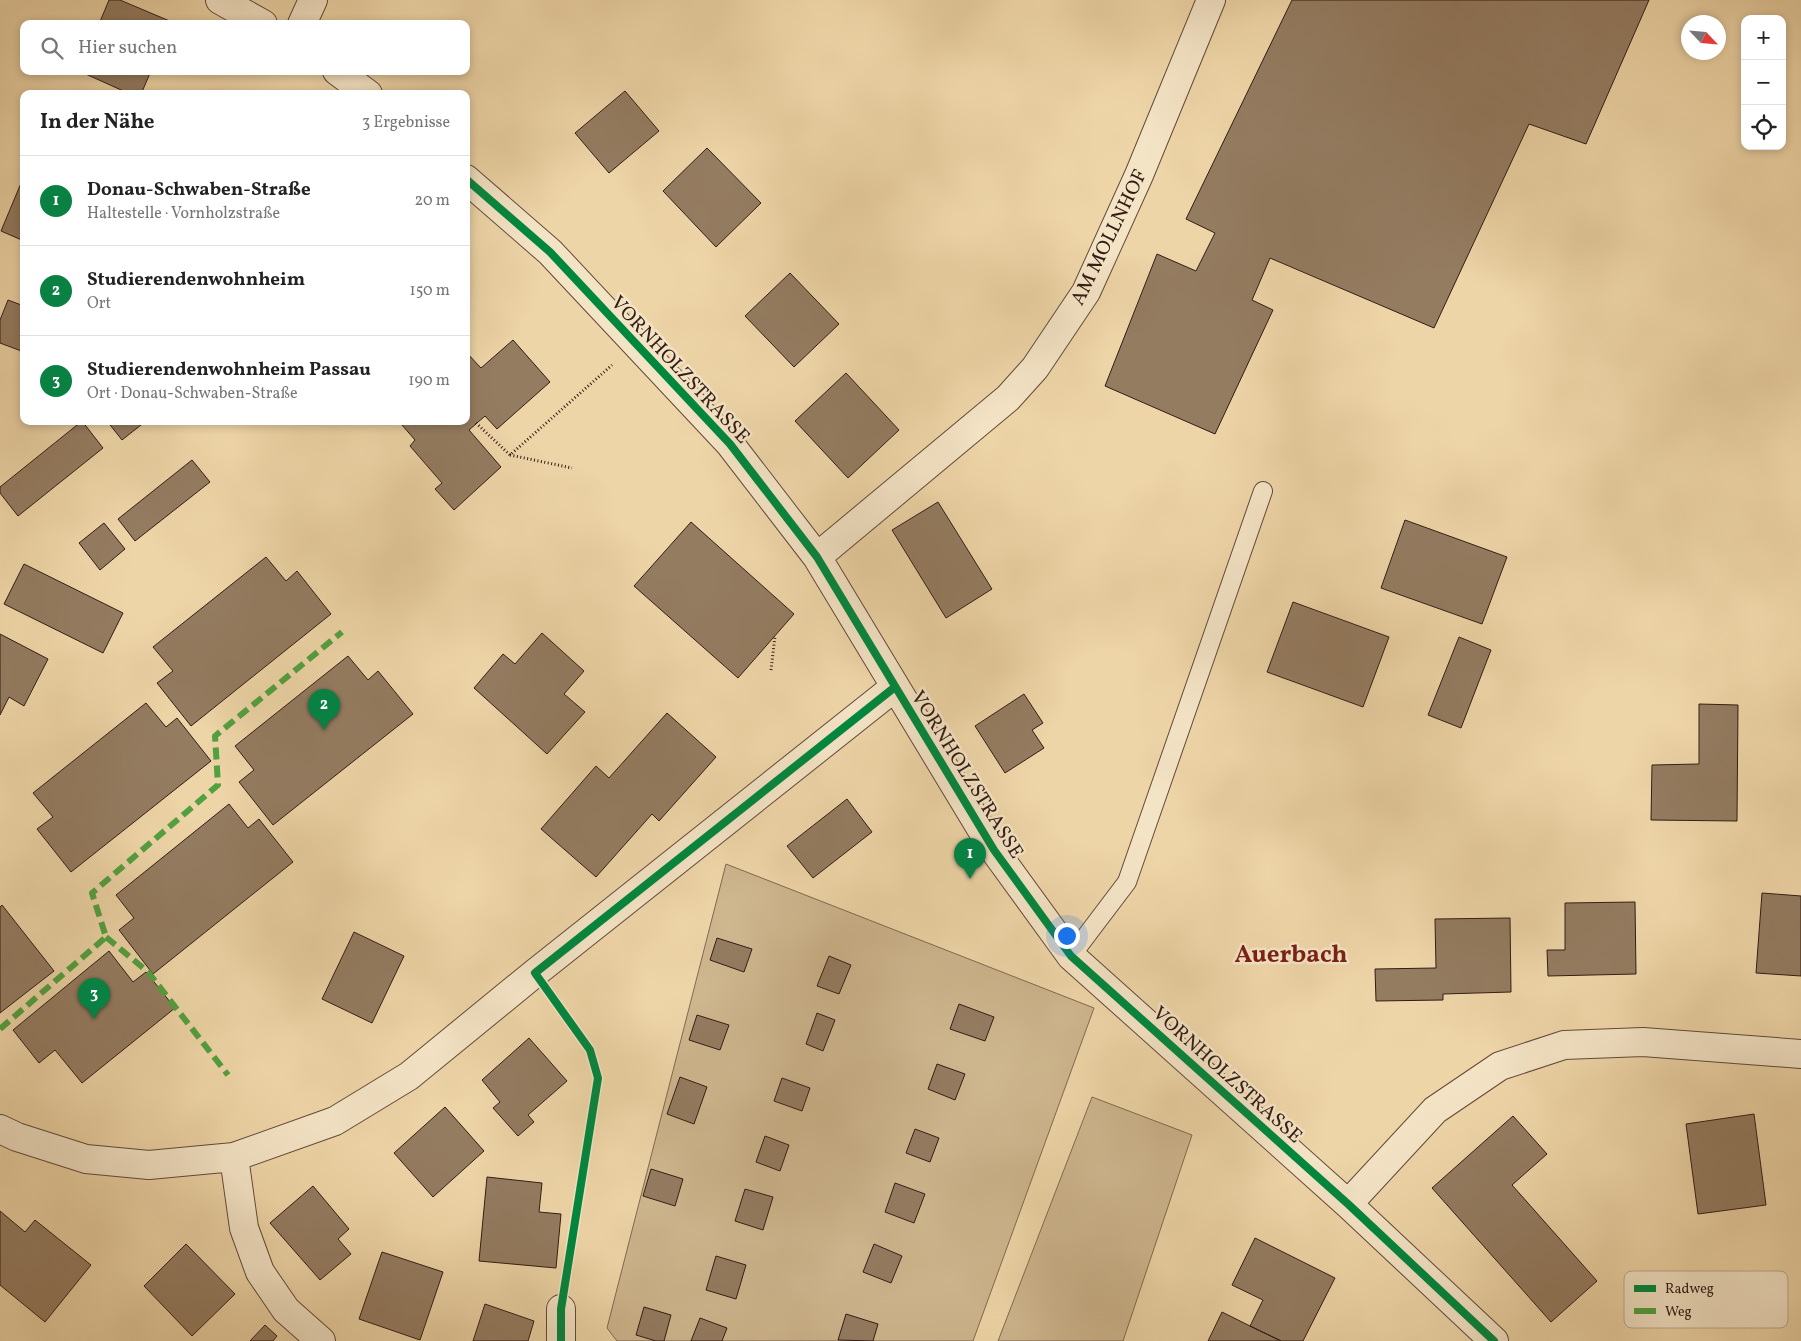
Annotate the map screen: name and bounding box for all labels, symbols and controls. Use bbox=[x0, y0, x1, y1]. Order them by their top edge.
north arrow bbox=[1681, 15, 1726, 60]
map controls bbox=[1741, 15, 1786, 150]
button: + bbox=[1741, 15, 1786, 60]
search box bbox=[20, 20, 470, 75]
icon: search bbox=[38, 34, 66, 62]
text: Hier suchen bbox=[78, 35, 177, 61]
button: − bbox=[1741, 60, 1786, 105]
button: locate bbox=[1741, 105, 1786, 150]
text: In der Nähe bbox=[40, 108, 155, 137]
text: 3 Ergebnisse bbox=[362, 112, 450, 134]
street label: AM MOLLNHOF bbox=[1065, 165, 1155, 311]
text: Donau-Schwaben-Straße bbox=[87, 177, 311, 203]
text: 1 bbox=[53, 190, 59, 212]
text: 20 m bbox=[415, 190, 450, 212]
text: Haltestelle · Vornholzstraße bbox=[87, 203, 280, 225]
text: Studierendenwohnheim bbox=[87, 267, 305, 293]
text: 2 bbox=[52, 280, 60, 302]
text: 150 m bbox=[409, 280, 450, 302]
street label: VORNHOLZSTRASSE bbox=[603, 290, 756, 451]
text: Ort bbox=[87, 293, 111, 315]
text: Studierendenwohnheim Passau bbox=[87, 357, 371, 383]
text: 3 bbox=[52, 370, 60, 392]
text: 190 m bbox=[408, 370, 450, 392]
text: Ort · Donau-Schwaben-Straße bbox=[87, 383, 298, 405]
street label: VORNHOLZSTRASSE bbox=[903, 686, 1029, 864]
pin: 2 bbox=[308, 689, 340, 730]
pin: 1 bbox=[954, 838, 986, 879]
your location bbox=[1054, 923, 1080, 949]
district label: Auerbach bbox=[1234, 938, 1348, 973]
pin: 3 bbox=[78, 978, 110, 1019]
street label: VORNHOLZSTRASSE bbox=[1145, 1000, 1308, 1151]
legend bbox=[1624, 1271, 1788, 1328]
text: Radweg bbox=[1665, 1280, 1714, 1299]
text: Weg bbox=[1665, 1303, 1692, 1322]

